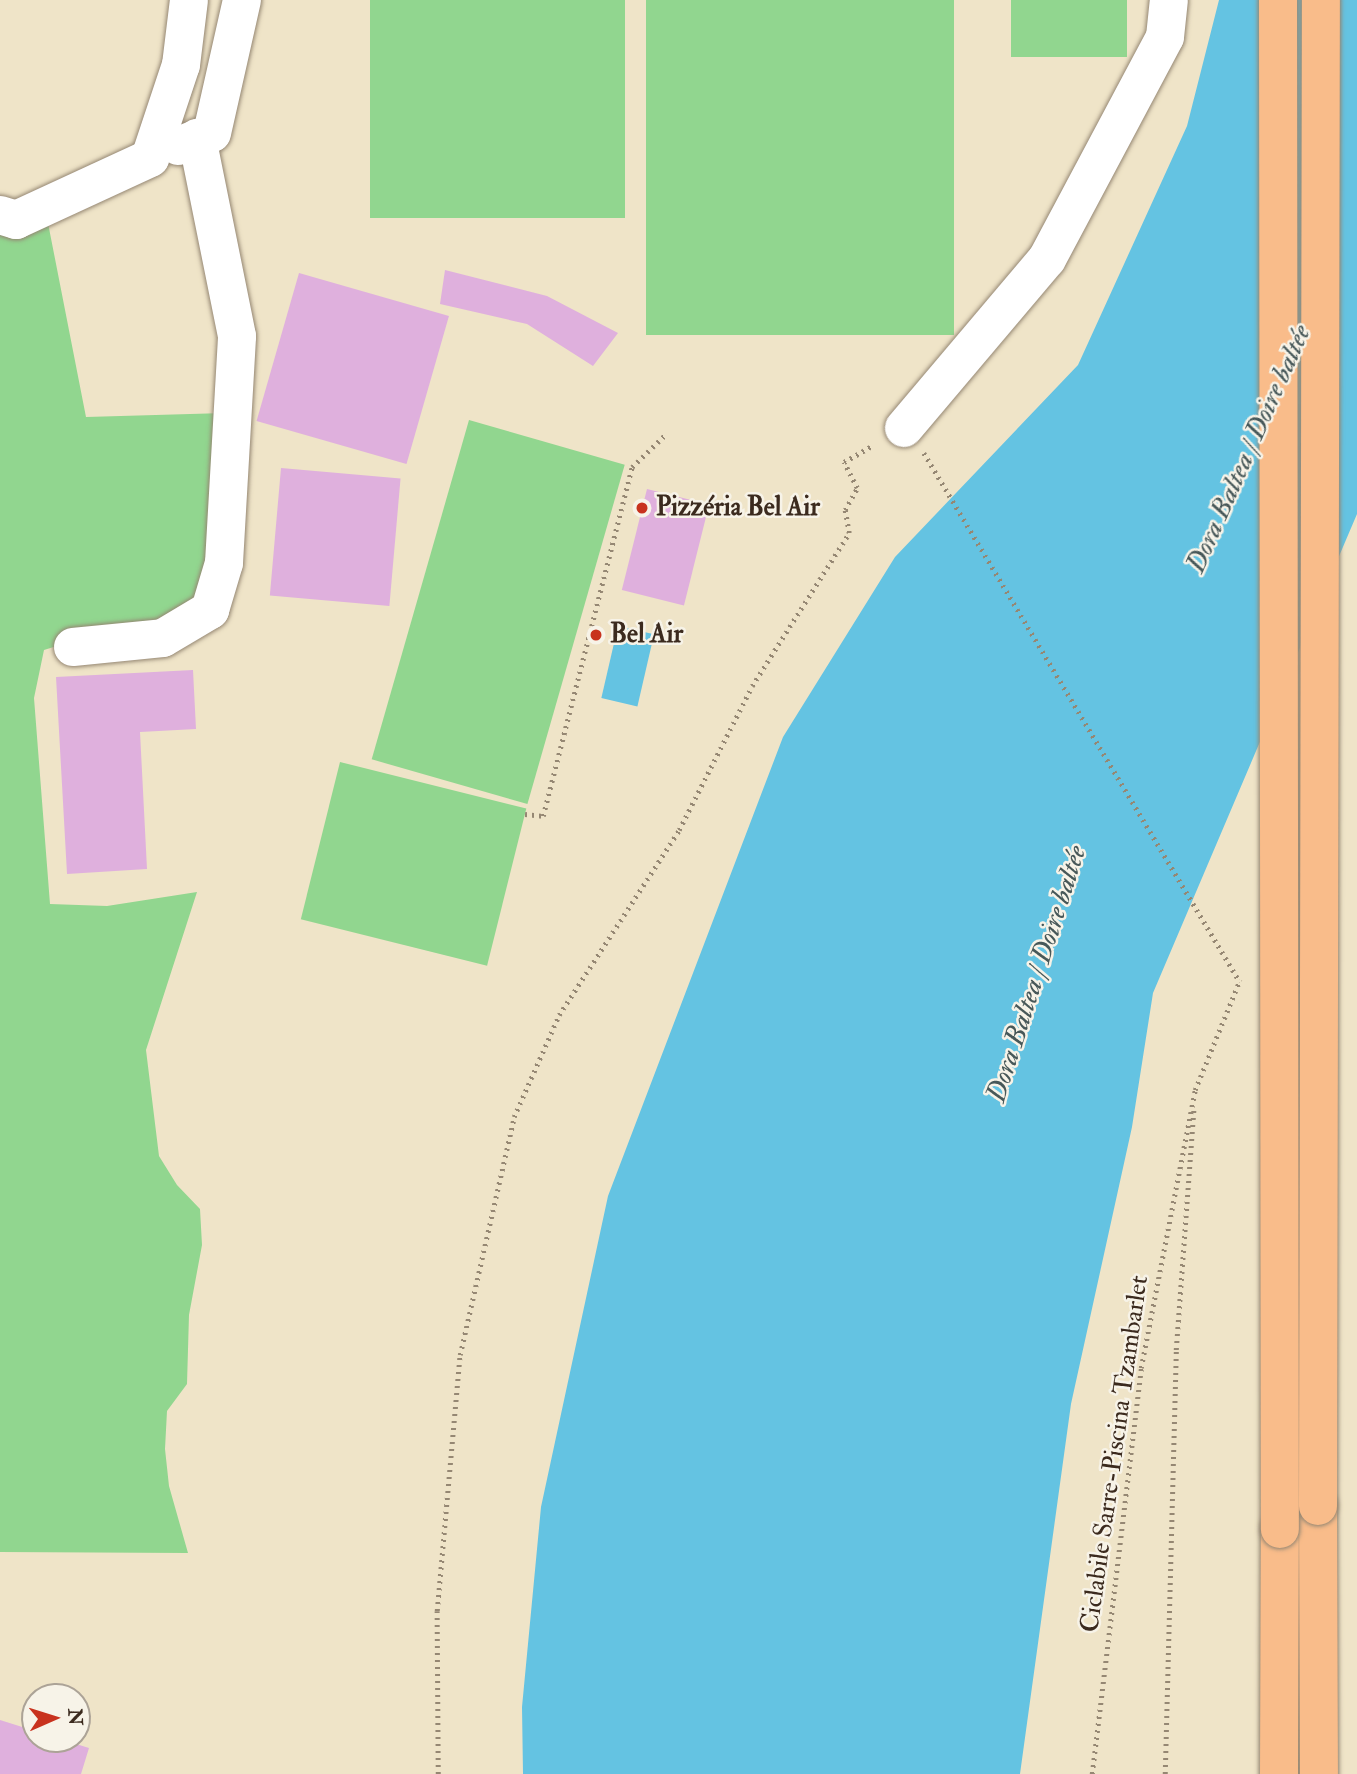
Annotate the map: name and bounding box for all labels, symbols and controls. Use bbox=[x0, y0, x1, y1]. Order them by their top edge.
water label: Dora Baltea / Doire baltée bbox=[1179, 320, 1319, 578]
place label: Pizzéria Bel Air bbox=[656, 492, 820, 524]
marker: Pizzéria Bel Air bbox=[634, 500, 650, 516]
place label: Bel Air bbox=[610, 619, 683, 651]
marker: Bel Air bbox=[588, 627, 604, 643]
water label: Dora Baltea / Doire baltée bbox=[980, 842, 1094, 1106]
street label: Ciclabile Sarre-Piscina Tzambarlet bbox=[1074, 1273, 1156, 1635]
north arrow bbox=[21, 1683, 91, 1753]
text: N bbox=[63, 1708, 87, 1726]

